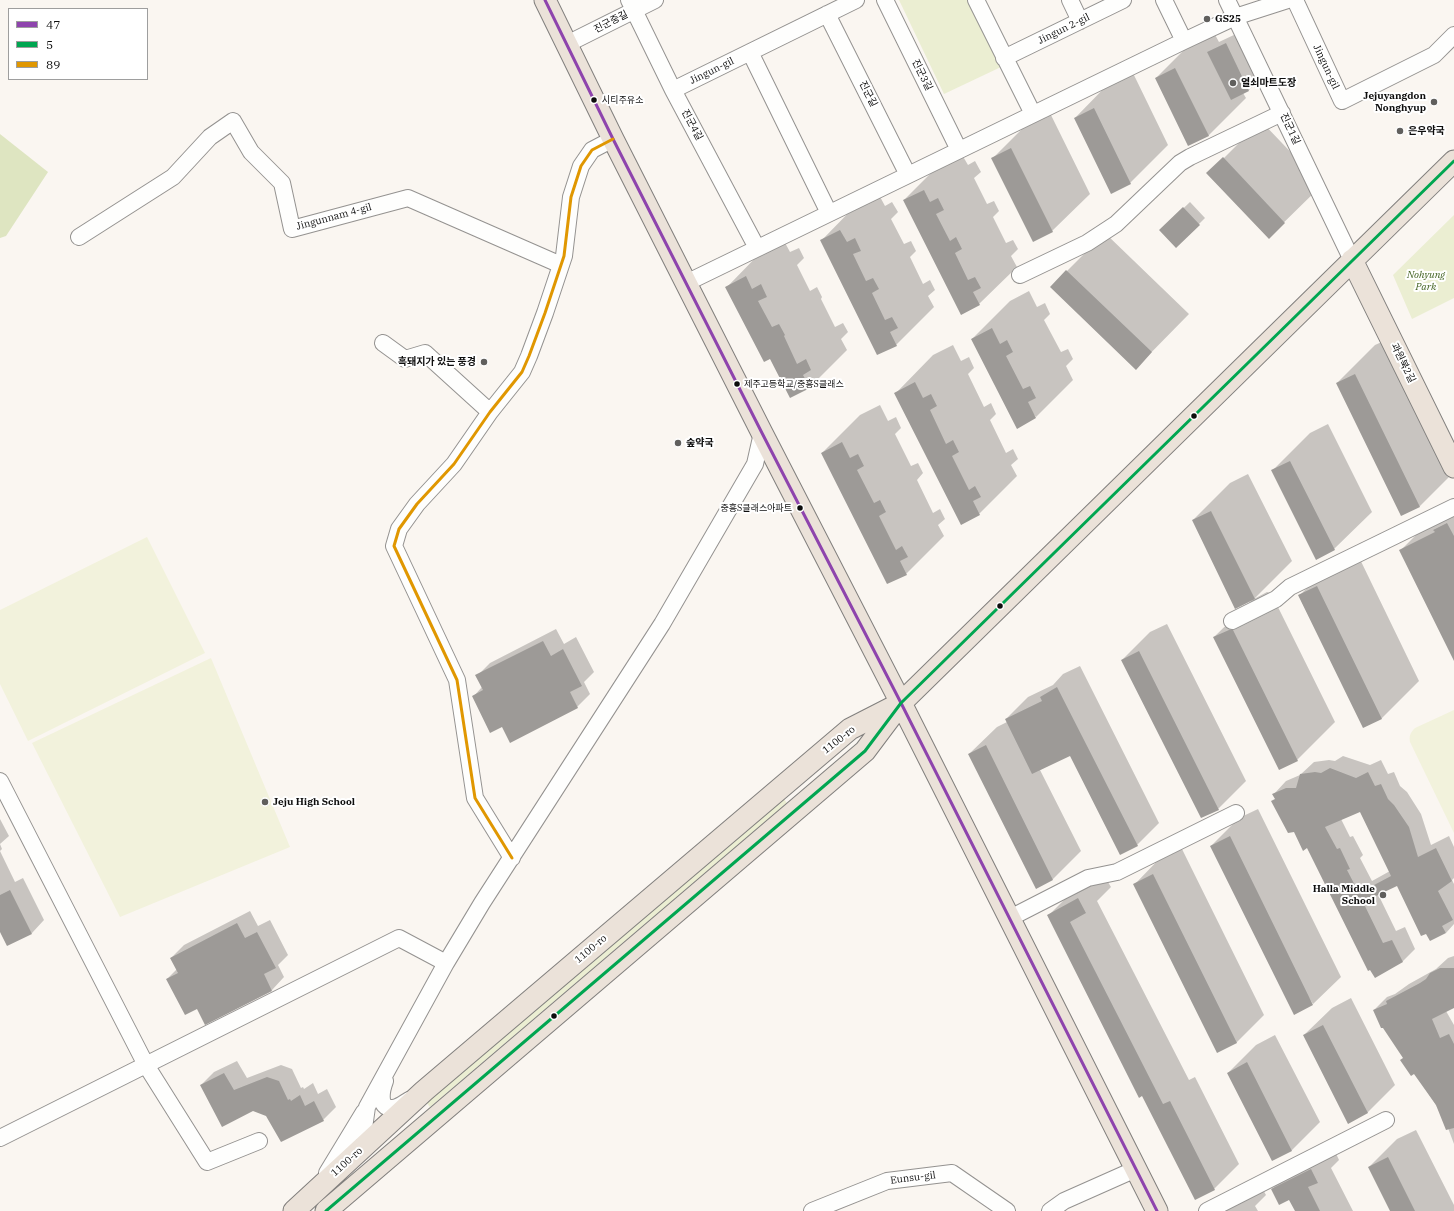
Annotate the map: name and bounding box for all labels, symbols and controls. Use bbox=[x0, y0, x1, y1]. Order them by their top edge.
legend bbox=[8, 8, 148, 80]
street label: 진군중길 bbox=[592, 8, 630, 36]
street label: Jingun 2-gil bbox=[1036, 11, 1092, 47]
place label: GS25 bbox=[1215, 13, 1241, 25]
marker: GS25 bbox=[1202, 14, 1212, 24]
text: 47 bbox=[46, 17, 60, 32]
text: 5 bbox=[46, 37, 53, 52]
street label: Jingun-gil bbox=[1310, 43, 1342, 91]
street label: Jingun-gil bbox=[688, 55, 736, 87]
text: 89 bbox=[46, 57, 60, 72]
street label: 진군3길 bbox=[909, 57, 935, 93]
place label: 열쇠마트도장 bbox=[1241, 77, 1296, 89]
marker: 열쇠마트도장 bbox=[1228, 78, 1238, 88]
street label: 진군길 bbox=[856, 79, 880, 109]
place label: Jejuyangdon Nonghyup bbox=[1363, 90, 1426, 114]
marker: 시티주유소 bbox=[589, 95, 599, 105]
place label: 시티주유소 bbox=[602, 95, 643, 105]
marker: Jejuyangdon Nonghyup bbox=[1429, 97, 1439, 107]
street label: 진군4길 bbox=[679, 107, 705, 143]
street label: 진군1길 bbox=[1277, 111, 1303, 147]
place label: 은우약국 bbox=[1408, 125, 1445, 137]
marker: 은우약국 bbox=[1395, 126, 1405, 136]
street label: Jingunnam 4-gil bbox=[295, 201, 373, 233]
park label: Nohyung Park bbox=[1407, 269, 1445, 292]
street label: 과원북2길 bbox=[1388, 341, 1418, 385]
place label: 흑돼지가 있는 풍경 bbox=[398, 356, 476, 368]
marker: 흑돼지가 있는 풍경 bbox=[479, 357, 489, 367]
marker: 제주고등학교/중흥S클래스 bbox=[732, 379, 742, 389]
place label: 제주고등학교/중흥S클래스 bbox=[744, 379, 844, 389]
unlabelled marker bbox=[1189, 411, 1199, 421]
place label: 숲약국 bbox=[686, 437, 714, 449]
marker: 숲약국 bbox=[673, 438, 683, 448]
place label: 중흥S클래스아파트 bbox=[720, 503, 792, 513]
marker: 중흥S클래스아파트 bbox=[795, 503, 805, 513]
unlabelled marker bbox=[995, 601, 1005, 611]
street label: 1100-ro bbox=[820, 724, 858, 756]
place label: Jeju High School bbox=[273, 796, 355, 808]
marker: Jeju High School bbox=[260, 797, 270, 807]
place label: Halla Middle School bbox=[1313, 883, 1375, 906]
marker: Halla Middle School bbox=[1378, 890, 1388, 900]
street label: 1100-ro bbox=[573, 932, 609, 966]
unlabelled marker bbox=[549, 1011, 559, 1021]
street label: 1100-ro bbox=[329, 1145, 365, 1179]
street label: Eunsu-gil bbox=[890, 1169, 936, 1187]

